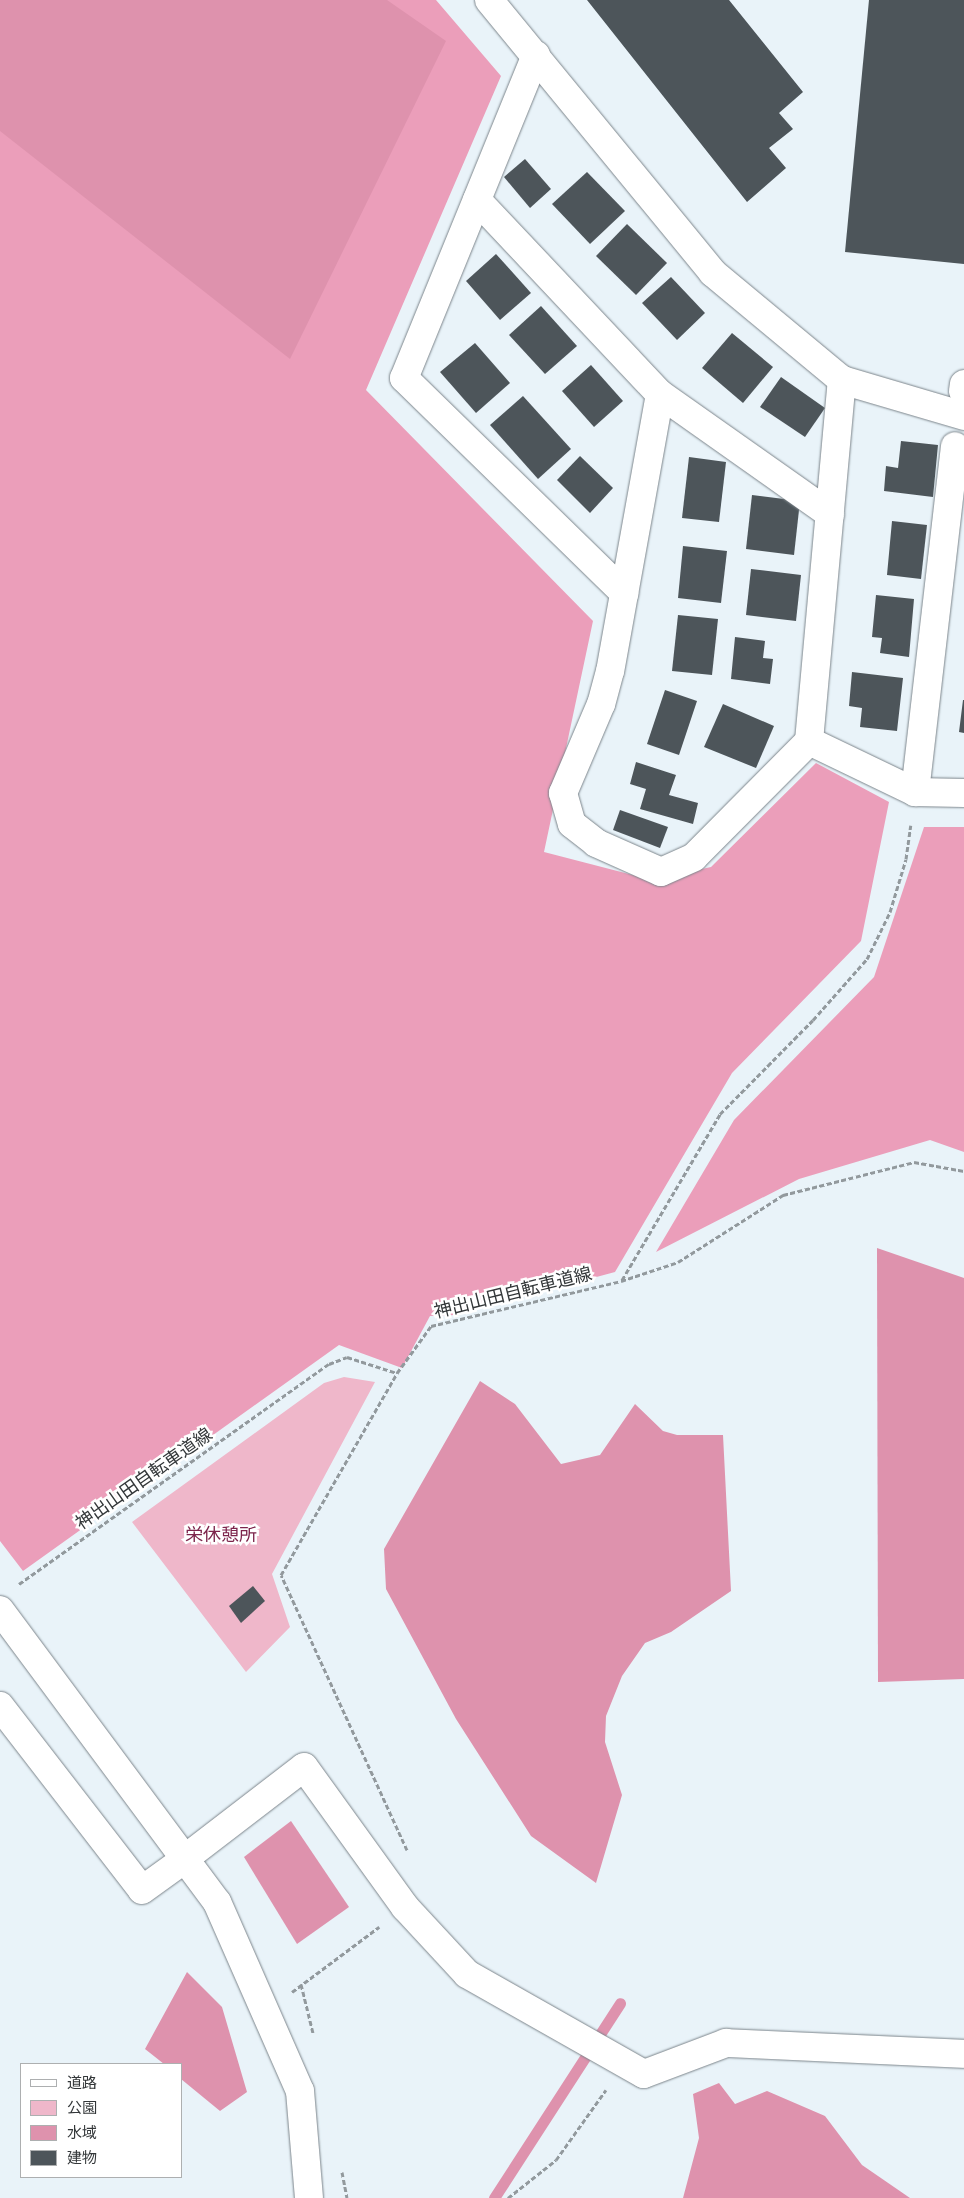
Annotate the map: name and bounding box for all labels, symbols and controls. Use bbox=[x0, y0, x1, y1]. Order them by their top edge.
street label: 神出山田自転車道線 bbox=[432, 1263, 594, 1323]
street label: 神出山田自転車道線 bbox=[71, 1424, 217, 1534]
park label: 栄休憩所 bbox=[185, 1524, 257, 1546]
legend bbox=[20, 2063, 182, 2178]
text: 道路 bbox=[67, 2072, 97, 2094]
text: 公園 bbox=[67, 2097, 97, 2119]
text: 水域 bbox=[67, 2122, 97, 2144]
text: 建物 bbox=[67, 2147, 97, 2169]

